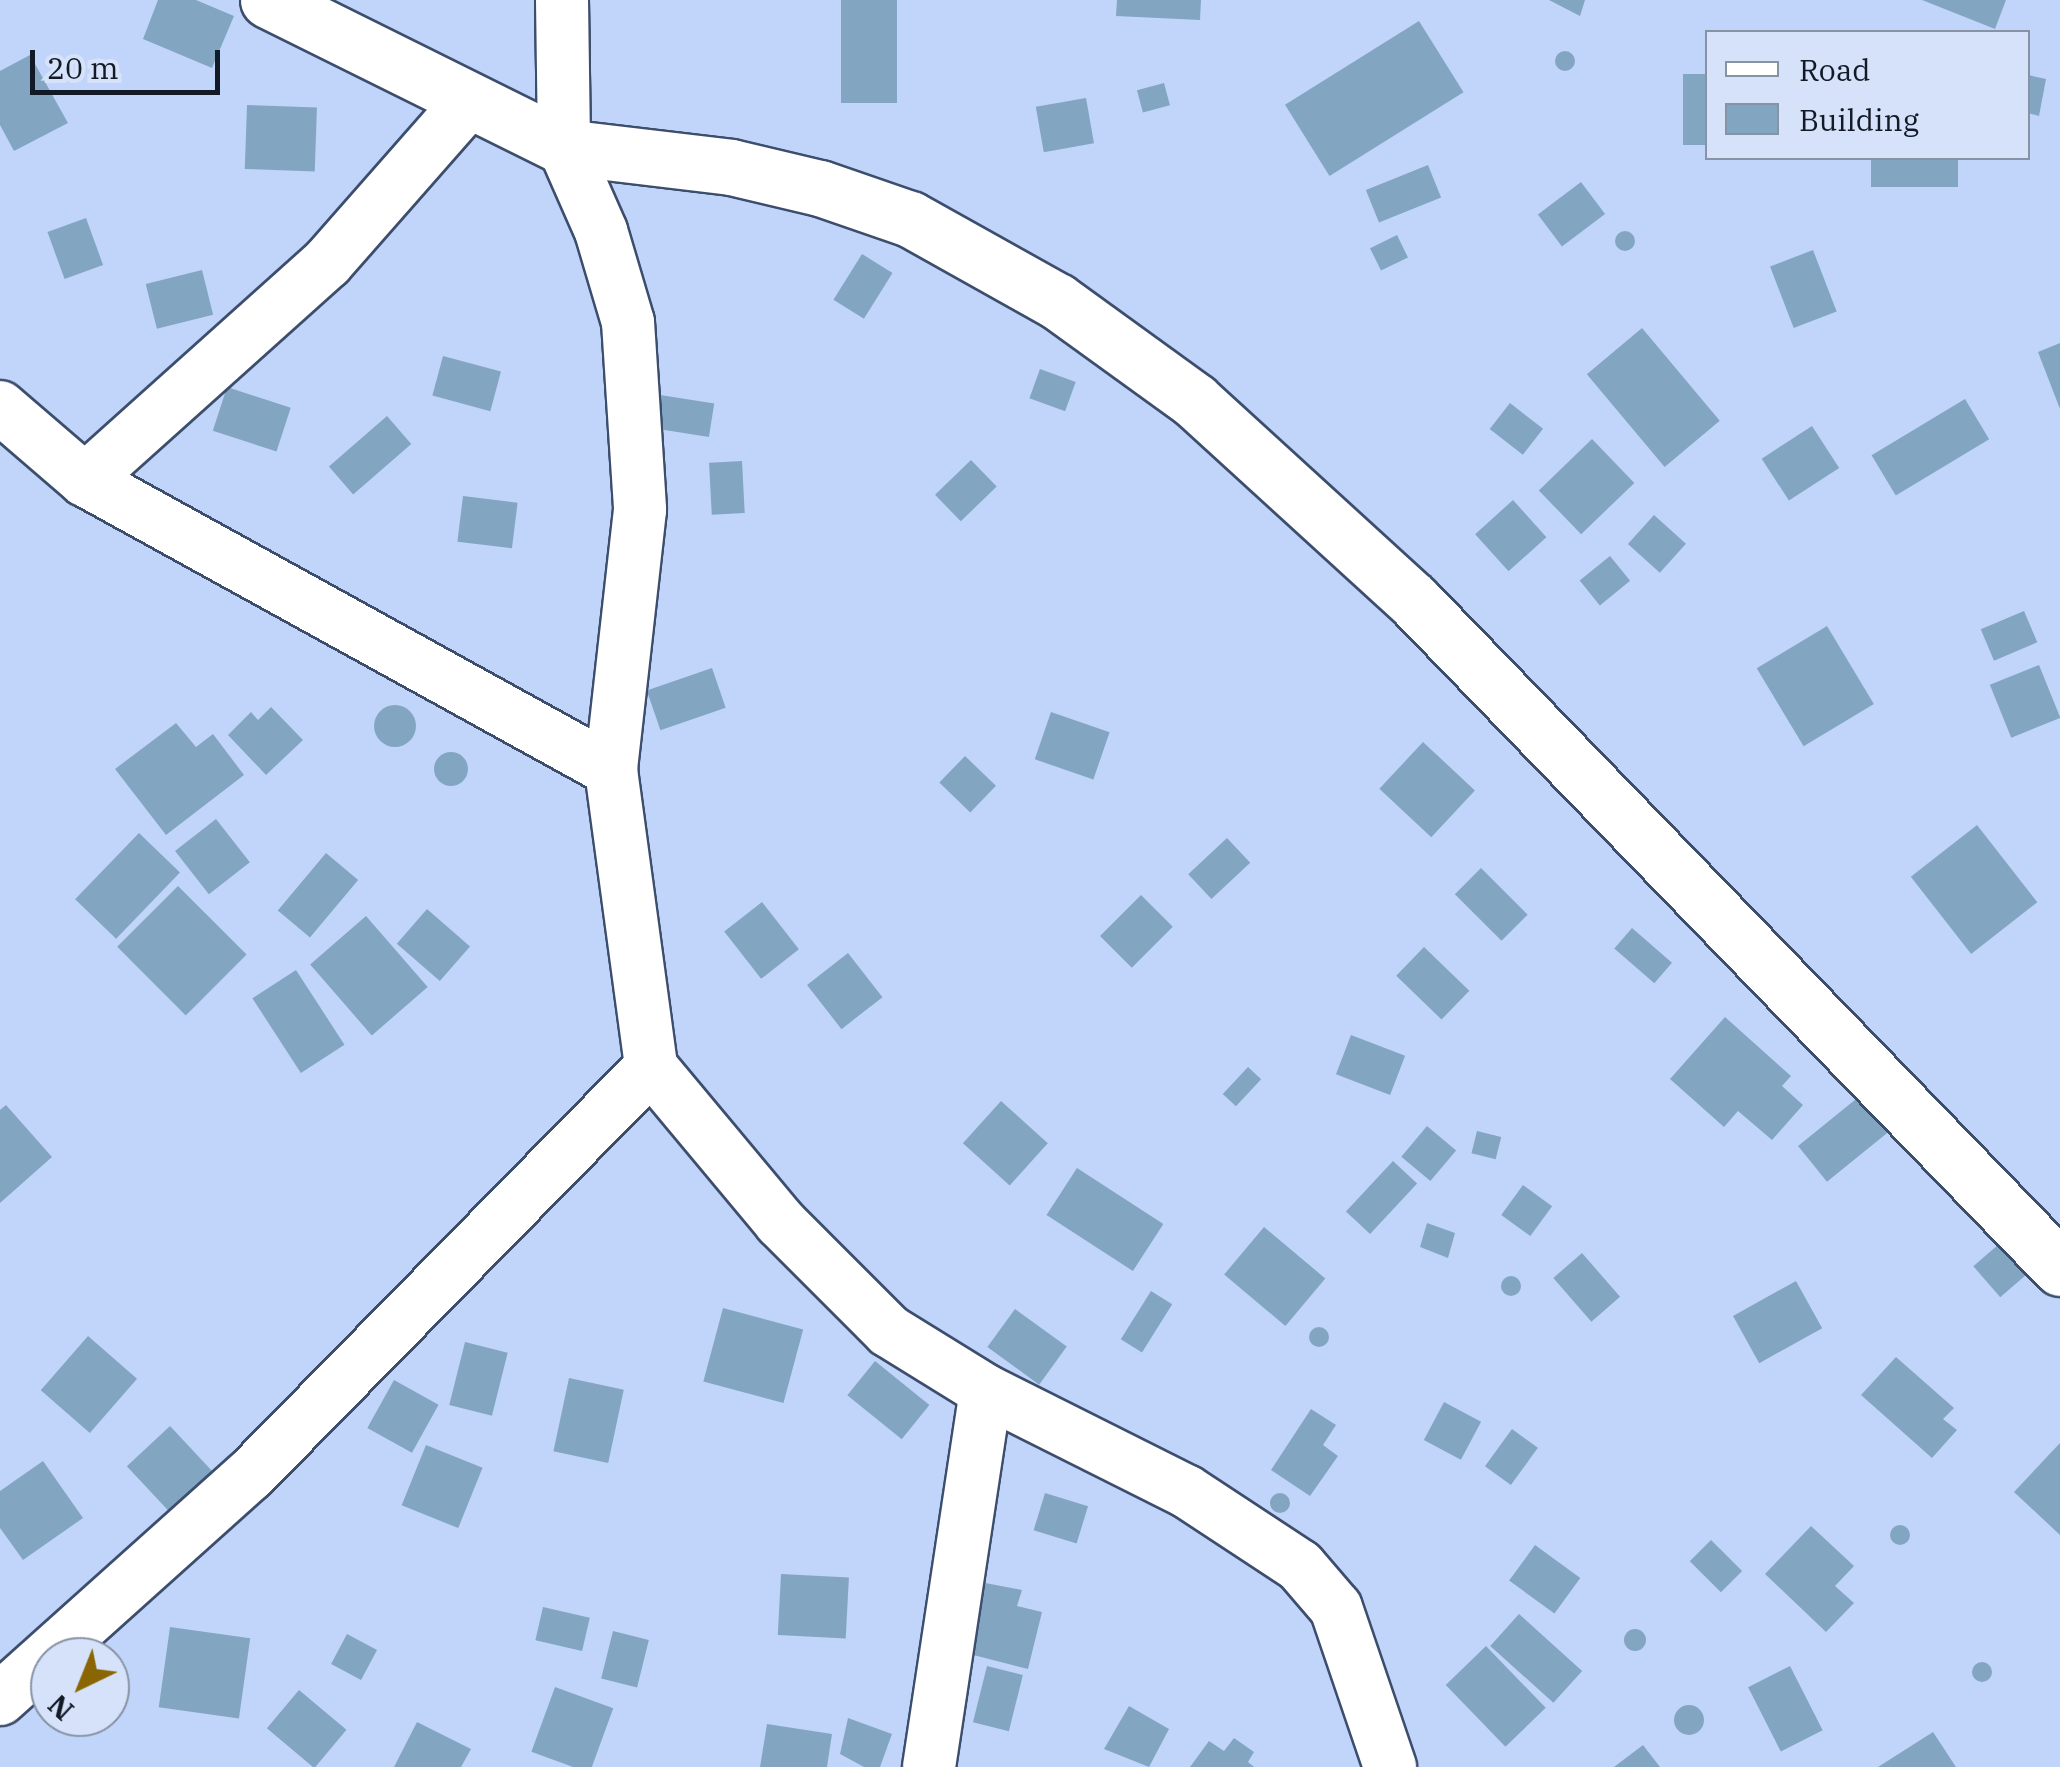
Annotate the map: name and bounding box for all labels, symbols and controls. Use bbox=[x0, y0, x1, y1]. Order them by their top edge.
scale bar bbox=[35, 30, 225, 92]
legend bbox=[1705, 30, 2030, 160]
text: 20 m bbox=[47, 48, 119, 87]
text: Road bbox=[1799, 50, 1871, 89]
text: Building bbox=[1799, 100, 1919, 139]
north arrow bbox=[30, 1637, 130, 1737]
text: N bbox=[40, 1687, 81, 1729]

